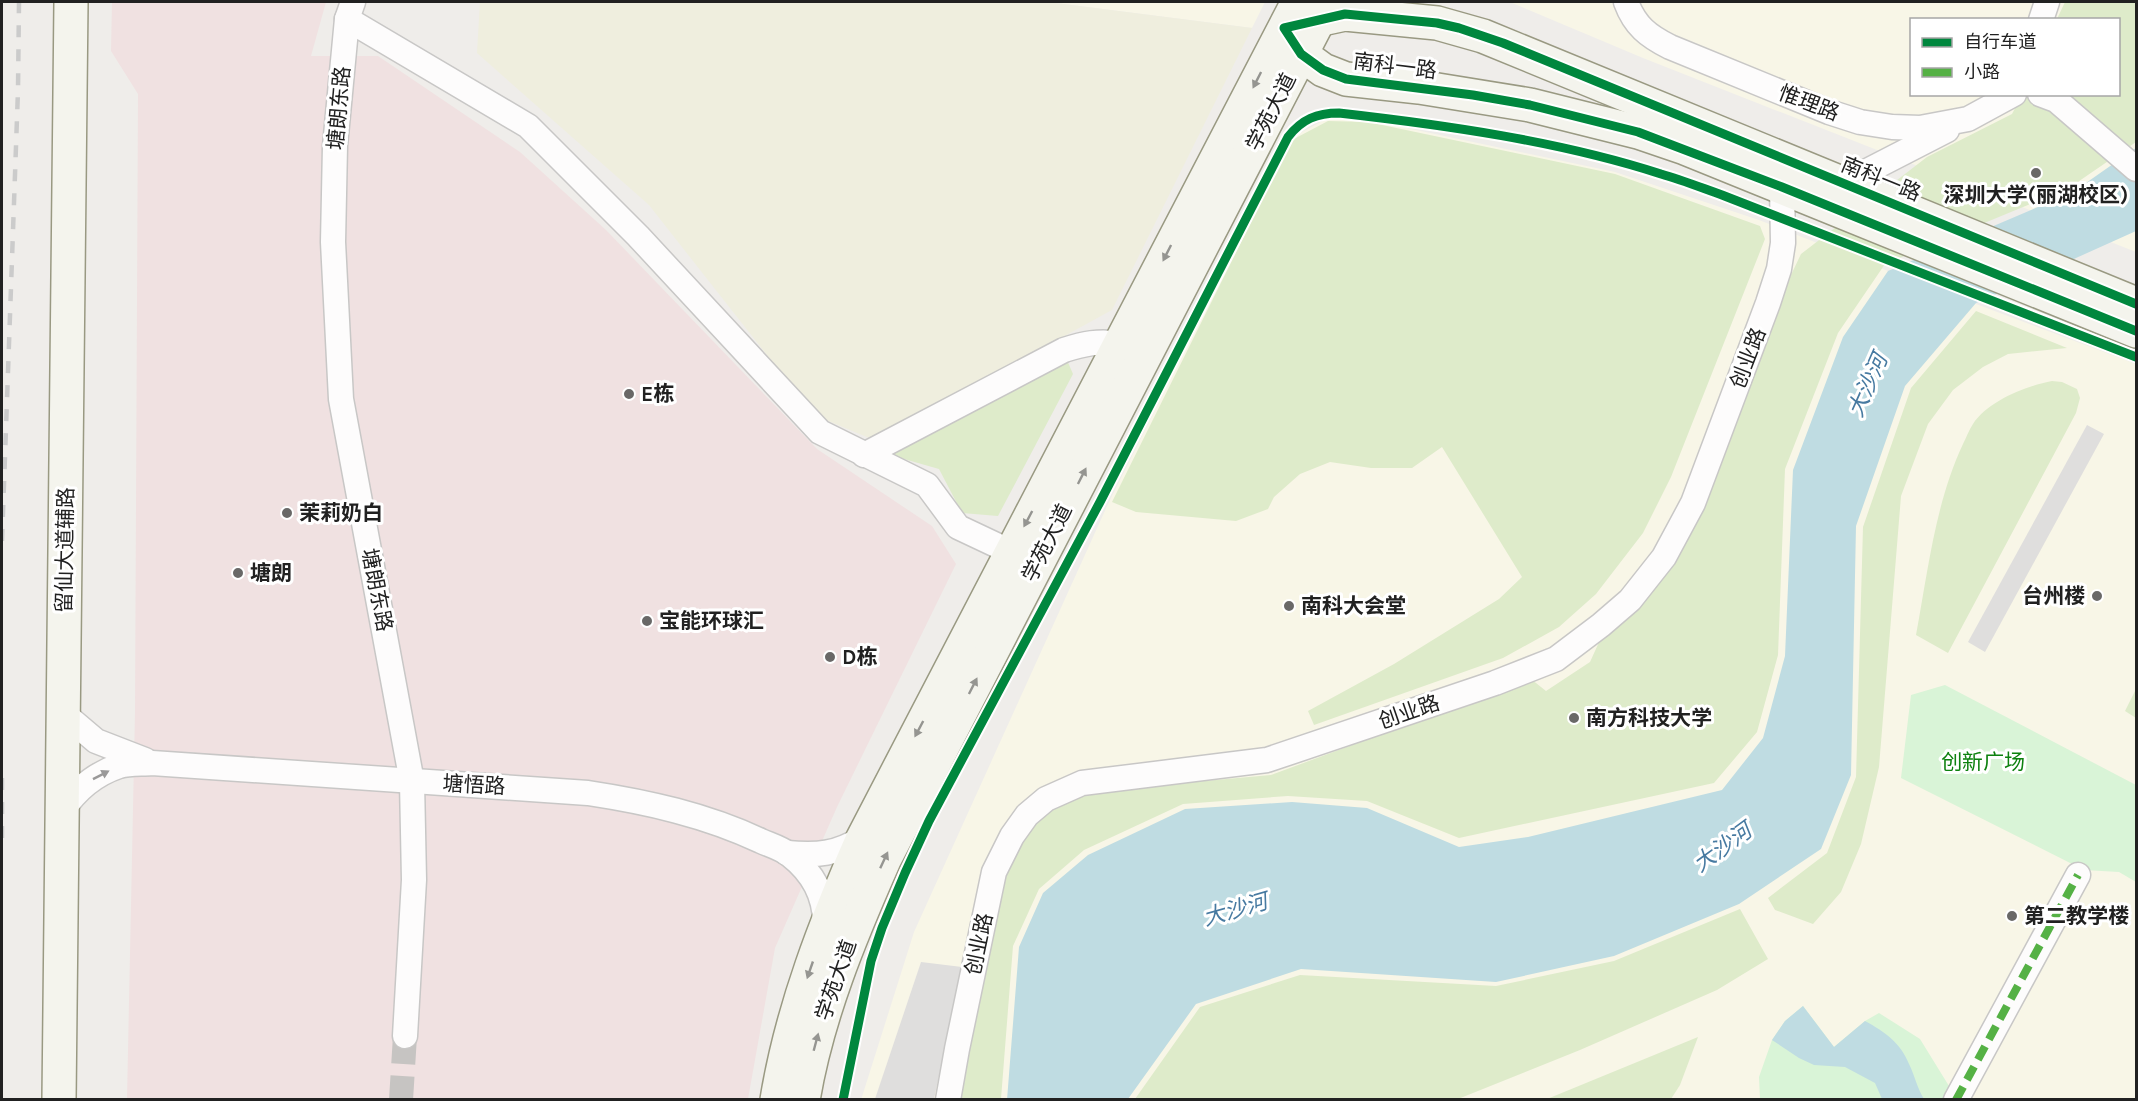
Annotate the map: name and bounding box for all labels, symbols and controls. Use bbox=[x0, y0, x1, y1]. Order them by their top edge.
legend bbox=[1910, 18, 2120, 96]
text: 自行车道 bbox=[1964, 31, 2036, 53]
street label: 南科一路 bbox=[1352, 49, 1438, 83]
text: 小路 bbox=[1964, 61, 2000, 83]
street label: 塘朗东路 bbox=[323, 65, 355, 151]
street label: 学苑大道 bbox=[1241, 69, 1301, 155]
one-way arrow bbox=[1252, 72, 1262, 89]
street label: 惟理路 bbox=[1775, 81, 1843, 125]
street label: 南科一路 bbox=[1838, 152, 1924, 206]
marker: 深圳大学(丽湖校区) bbox=[2029, 166, 2043, 180]
place label: 深圳大学(丽湖校区) bbox=[1944, 183, 2128, 207]
one-way arrow bbox=[1162, 245, 1172, 262]
street label: 创业路 bbox=[1726, 324, 1770, 392]
water label: 大沙河 bbox=[1843, 346, 1895, 421]
place label: E栋 bbox=[641, 382, 674, 406]
marker: E栋 bbox=[622, 387, 636, 401]
one-way arrow bbox=[1076, 467, 1086, 485]
street label: 留仙大道辅路 bbox=[52, 487, 78, 613]
street label: 学苑大道 bbox=[1017, 500, 1077, 586]
place label: 茉莉奶白 bbox=[299, 501, 383, 525]
marker: 茉莉奶白 bbox=[280, 506, 294, 520]
one-way arrow bbox=[1023, 511, 1033, 528]
street label: 塘朗东路 bbox=[357, 546, 397, 634]
place label: 塘朗 bbox=[250, 561, 292, 585]
marker: 塘朗 bbox=[231, 566, 245, 580]
place label: 台州楼 bbox=[2022, 584, 2085, 608]
marker: 台州楼 bbox=[2090, 589, 2104, 603]
place label: 南科大会堂 bbox=[1301, 594, 1406, 618]
marker: 南科大会堂 bbox=[1282, 599, 1296, 613]
place label: 宝能环球汇 bbox=[659, 609, 764, 633]
marker: 宝能环球汇 bbox=[640, 614, 654, 628]
place label: D栋 bbox=[842, 645, 877, 669]
marker: D栋 bbox=[823, 650, 837, 664]
one-way arrow bbox=[968, 678, 977, 695]
street label: 创业路 bbox=[1375, 690, 1443, 734]
place label: 南方科技大学 bbox=[1586, 706, 1712, 730]
marker: 南方科技大学 bbox=[1567, 711, 1581, 725]
one-way arrow bbox=[914, 721, 924, 738]
park label: 创新广场 bbox=[1941, 750, 2025, 774]
one-way arrow bbox=[93, 770, 110, 780]
street label: 塘悟路 bbox=[442, 771, 506, 799]
water label: 大沙河 bbox=[1688, 816, 1760, 878]
one-way arrow bbox=[880, 852, 889, 869]
water label: 大沙河 bbox=[1200, 887, 1274, 932]
place label: 第二教学楼 bbox=[2024, 904, 2129, 928]
marker: 第二教学楼 bbox=[2005, 909, 2019, 923]
street label: 创业路 bbox=[961, 911, 997, 977]
street label: 学苑大道 bbox=[811, 936, 861, 1024]
one-way arrow bbox=[804, 962, 814, 980]
one-way arrow bbox=[811, 1033, 821, 1052]

